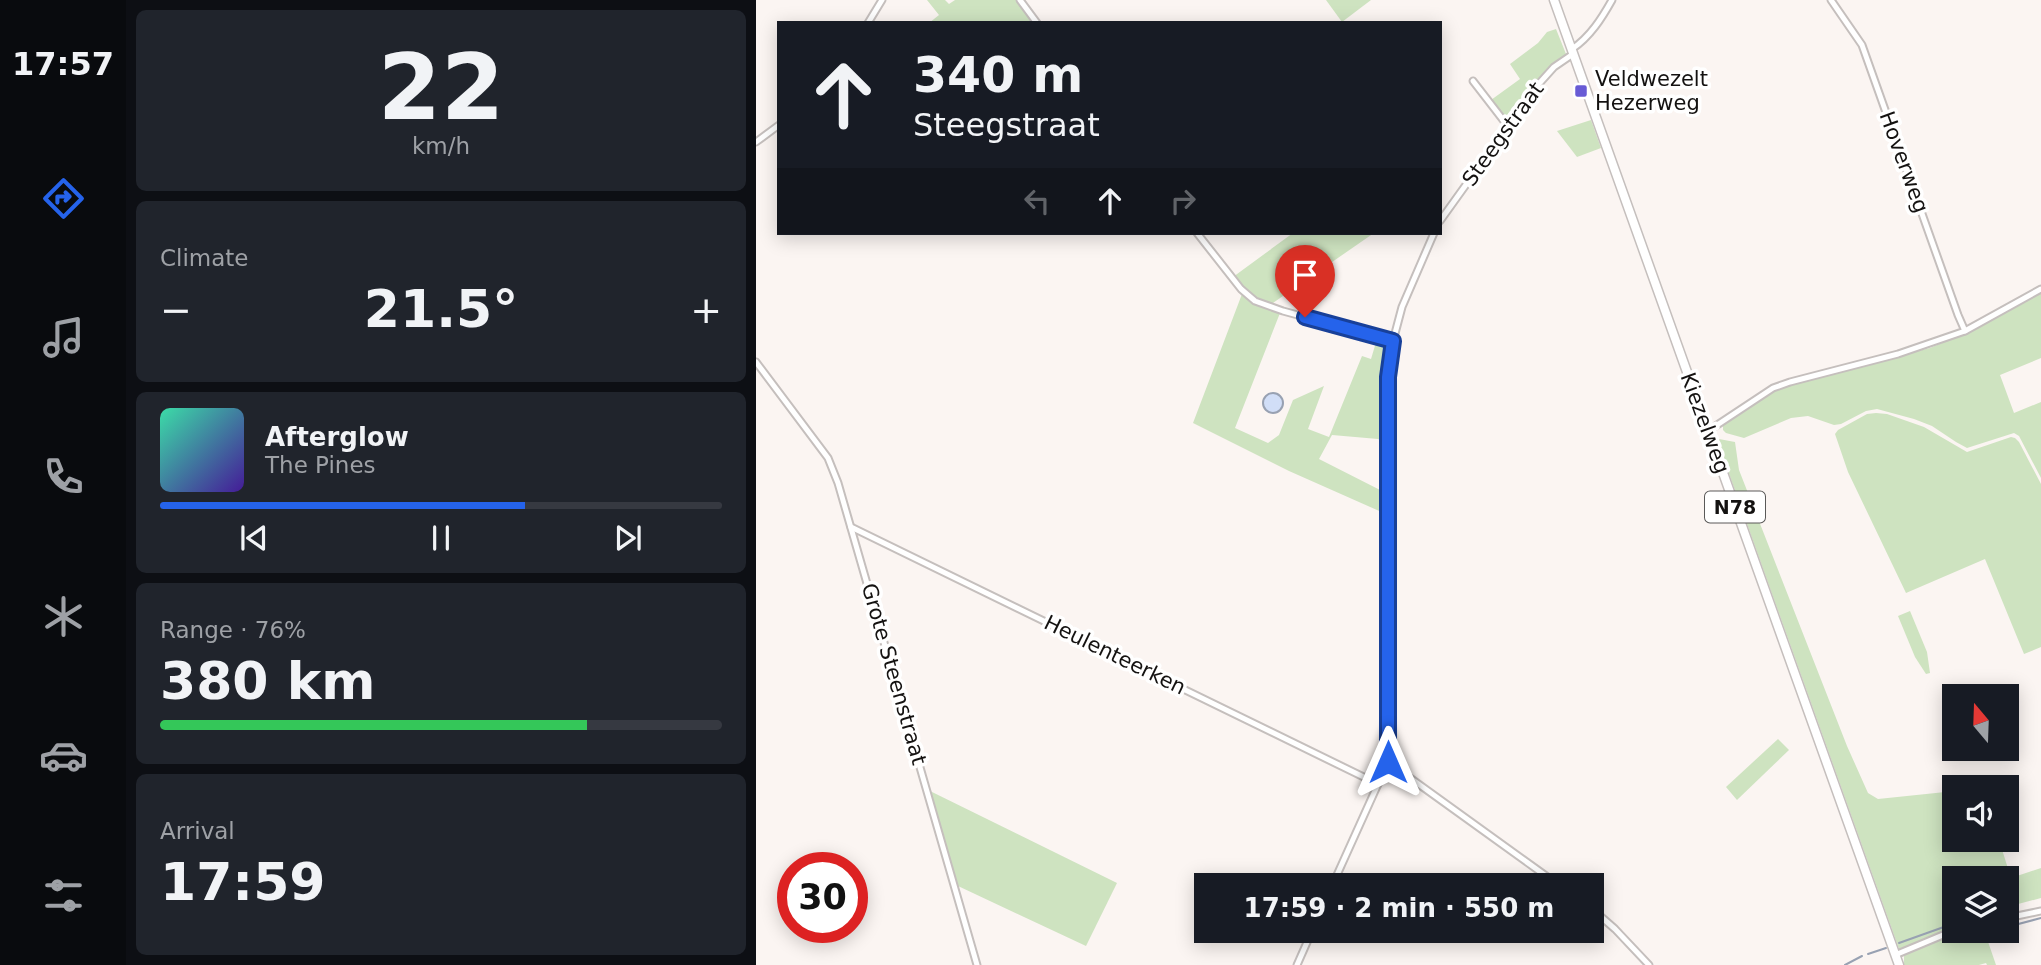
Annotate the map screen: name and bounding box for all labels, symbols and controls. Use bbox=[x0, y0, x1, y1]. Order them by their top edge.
text: 22 bbox=[378, 35, 504, 140]
text: 17:57 bbox=[12, 45, 114, 83]
text: 340 m bbox=[913, 47, 1083, 104]
icon: ahead bbox=[798, 49, 889, 140]
place label: Veldwezelt Hezerweg bbox=[1595, 67, 1708, 115]
street label: Steegstraat bbox=[1457, 77, 1549, 191]
marker: Veldwezelt Hezerweg bbox=[1573, 83, 1589, 99]
text: Steegstraat bbox=[913, 106, 1100, 144]
street label: Hoverweg bbox=[1875, 108, 1933, 216]
text: km/h bbox=[412, 133, 470, 159]
icon: directions bbox=[39, 174, 88, 223]
icon: left bbox=[1018, 182, 1056, 220]
icon: ahead bbox=[1091, 182, 1129, 220]
icon: right bbox=[1164, 182, 1202, 220]
text: Climate bbox=[160, 245, 249, 271]
pin bbox=[1275, 245, 1335, 317]
icon: arrive bbox=[1286, 256, 1324, 294]
text: 21.5° bbox=[364, 279, 518, 339]
text: − bbox=[160, 288, 192, 332]
text: + bbox=[690, 288, 722, 332]
icon: music bbox=[39, 313, 88, 362]
street label: Kiezelweg bbox=[1676, 369, 1734, 477]
text: Afterglow bbox=[265, 422, 409, 452]
icon: phone bbox=[39, 452, 88, 501]
text: The Pines bbox=[265, 452, 376, 478]
road number: N78 bbox=[1705, 492, 1765, 522]
icon: previous bbox=[235, 519, 273, 557]
icon: pause bbox=[422, 519, 460, 557]
icon: next bbox=[609, 519, 647, 557]
street label: Grote Steenstraat bbox=[857, 581, 931, 767]
icon: climate bbox=[39, 592, 88, 641]
street label: Heulenteerken bbox=[1040, 610, 1190, 700]
text: Range · 76% bbox=[160, 617, 306, 643]
text: 380 km bbox=[160, 651, 375, 711]
north arrow bbox=[1942, 684, 2020, 761]
map controls bbox=[1942, 684, 2019, 943]
position arrow bbox=[1351, 725, 1425, 799]
icon: car bbox=[39, 731, 88, 780]
button: sound bbox=[1942, 775, 2019, 852]
text: Arrival bbox=[160, 818, 235, 844]
text: 17:59 bbox=[160, 852, 326, 912]
speed limit sign: 30 bbox=[777, 852, 868, 943]
button: layers bbox=[1942, 866, 2019, 943]
icon: filters bbox=[39, 871, 88, 920]
text: 17:59 · 2 min · 550 m bbox=[1244, 893, 1554, 923]

